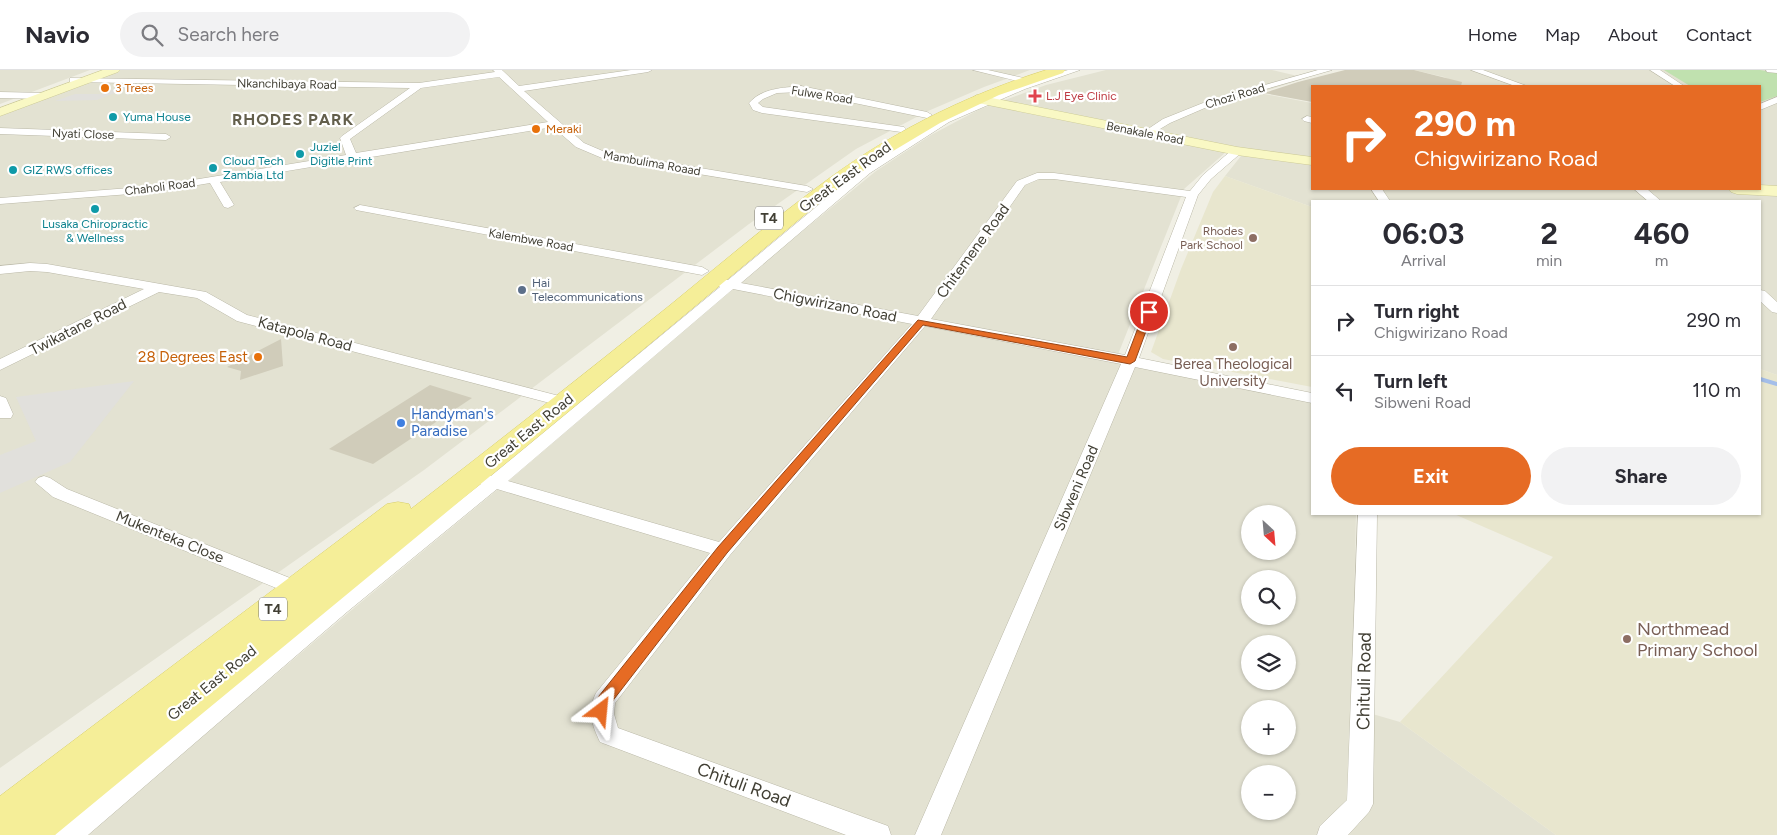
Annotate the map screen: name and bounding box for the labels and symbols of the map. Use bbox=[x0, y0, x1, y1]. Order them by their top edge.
street label: Nkanchibaya Road bbox=[237, 76, 337, 92]
street label: Chozi Road bbox=[1204, 80, 1266, 112]
place label: 3 Trees bbox=[115, 81, 154, 95]
marker: 3 Trees bbox=[99, 82, 111, 94]
street label: Fulwe Road bbox=[790, 83, 854, 107]
marker: L.J Eye Clinic bbox=[1028, 89, 1042, 103]
place label: L.J Eye Clinic bbox=[1046, 89, 1117, 103]
place label: Yuma House bbox=[123, 110, 191, 124]
district label: RHODES PARK bbox=[232, 110, 354, 129]
marker: Yuma House bbox=[107, 111, 119, 123]
street label: Benakale Road bbox=[1105, 119, 1185, 147]
place label: Meraki bbox=[546, 122, 581, 136]
marker: Meraki bbox=[530, 123, 542, 135]
street label: Nyati Close bbox=[52, 126, 115, 142]
street label: Great East Road bbox=[796, 138, 894, 216]
place label: Juziel Digitle Print bbox=[310, 140, 373, 168]
marker: Juziel Digitle Print bbox=[294, 148, 306, 160]
street label: Mambulima Roaad bbox=[602, 148, 702, 178]
place label: Cloud Tech Zambia Ltd bbox=[223, 154, 284, 182]
marker: Cloud Tech Zambia Ltd bbox=[207, 162, 219, 174]
place label: GIZ RWS offices bbox=[23, 163, 113, 177]
marker: GIZ RWS offices bbox=[7, 164, 19, 176]
street label: Chaholi Road bbox=[124, 176, 196, 198]
street label: Chitemene Road bbox=[933, 200, 1013, 302]
marker: Lusaka Chiropractic & Wellness bbox=[89, 203, 101, 215]
road number: T4 bbox=[755, 206, 783, 230]
place label: Lusaka Chiropractic & Wellness bbox=[42, 217, 149, 245]
place label: Rhodes Park School bbox=[1180, 224, 1243, 252]
street label: Kalembwe Road bbox=[487, 226, 575, 254]
marker: Rhodes Park School bbox=[1247, 232, 1259, 244]
place label: Hai Telecommunications bbox=[532, 276, 643, 304]
marker: Hai Telecommunications bbox=[516, 284, 528, 296]
street label: Chigwirizano Road bbox=[772, 284, 898, 326]
pin bbox=[1128, 291, 1170, 333]
street label: Twikatane Road bbox=[27, 295, 129, 359]
street label: Katapola Road bbox=[256, 313, 354, 355]
marker: Berea Theological University bbox=[1227, 341, 1239, 353]
place label: 28 Degrees East bbox=[138, 348, 248, 366]
marker: 28 Degrees East bbox=[252, 351, 264, 363]
place label: Berea Theological University bbox=[1174, 355, 1292, 390]
street label: Great East Road bbox=[481, 390, 577, 472]
place label: Handyman's Paradise bbox=[411, 405, 494, 440]
marker: Handyman's Paradise bbox=[395, 417, 407, 429]
street label: Sibweni Road bbox=[1050, 443, 1102, 533]
north arrow bbox=[1241, 505, 1296, 560]
street label: Mukenteka Close bbox=[113, 507, 227, 567]
road number: T4 bbox=[259, 598, 287, 620]
place label: Northmead Primary School bbox=[1637, 618, 1758, 661]
street label: Chituli Road bbox=[1352, 632, 1376, 730]
marker: Northmead Primary School bbox=[1621, 633, 1633, 645]
street label: Great East Road bbox=[164, 642, 260, 724]
position arrow bbox=[574, 684, 626, 736]
street label: Chituli Road bbox=[694, 758, 794, 812]

